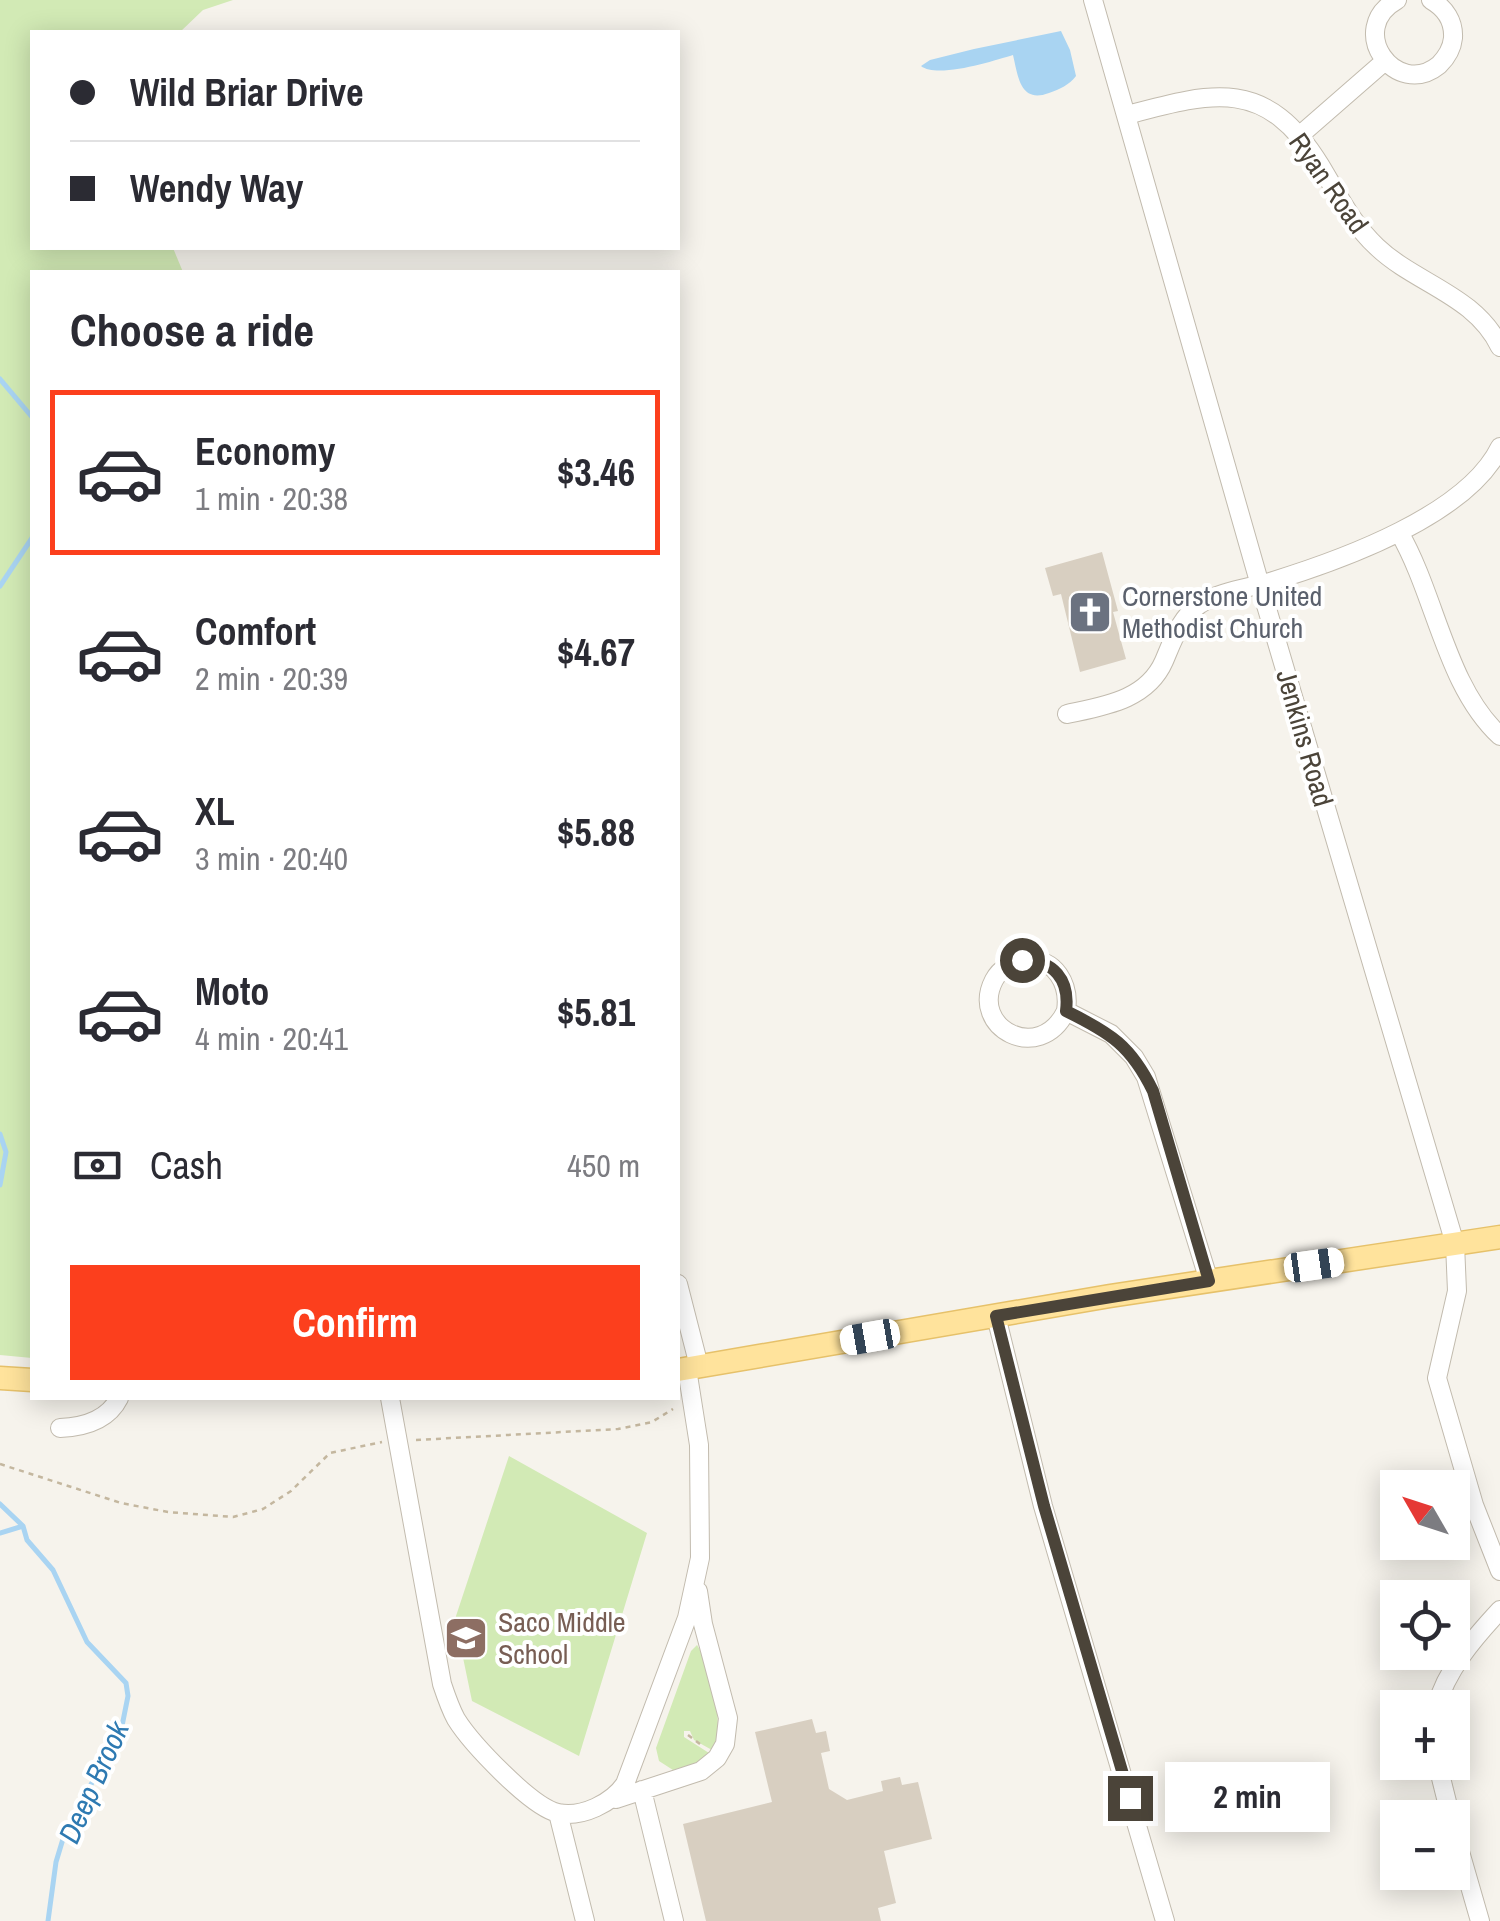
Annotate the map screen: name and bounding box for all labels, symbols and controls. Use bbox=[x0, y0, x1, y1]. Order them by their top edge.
text: Wild Briar Drive bbox=[130, 67, 364, 118]
street label: Ryan Road bbox=[1280, 125, 1378, 241]
text: Wendy Way bbox=[130, 163, 303, 214]
text: Choose a ride bbox=[70, 299, 314, 360]
text: Economy bbox=[195, 426, 335, 477]
icon: car bbox=[75, 428, 165, 518]
text: $3.46 bbox=[557, 447, 635, 498]
text: 1 min · 20:38 bbox=[195, 477, 348, 520]
place label: Cornerstone United Methodist Church bbox=[1122, 577, 1322, 647]
church icon: Cornerstone United Methodist Church bbox=[1067, 589, 1113, 635]
text: Comfort bbox=[195, 606, 316, 657]
icon: car bbox=[75, 608, 165, 698]
text: $4.67 bbox=[557, 627, 635, 678]
text: 2 min · 20:39 bbox=[195, 657, 348, 700]
street label: Jenkins Road bbox=[1267, 665, 1343, 811]
text: XL bbox=[195, 786, 235, 837]
icon: car bbox=[75, 788, 165, 878]
text: $5.88 bbox=[557, 807, 635, 858]
text: 3 min · 20:40 bbox=[195, 837, 348, 880]
route start bbox=[1000, 938, 1045, 983]
text: Moto bbox=[195, 966, 269, 1017]
icon: car bbox=[75, 968, 165, 1058]
text: $5.81 bbox=[557, 987, 635, 1038]
text: 4 min · 20:41 bbox=[195, 1017, 348, 1060]
icon: cash bbox=[70, 1138, 125, 1193]
text: Cash bbox=[150, 1140, 223, 1191]
text: 450 m bbox=[567, 1144, 640, 1187]
car bbox=[1282, 1246, 1346, 1284]
button: Confirm bbox=[70, 1265, 640, 1380]
car bbox=[838, 1317, 902, 1357]
north arrow bbox=[1380, 1470, 1470, 1560]
map controls bbox=[1380, 1470, 1470, 1890]
button: locate bbox=[1380, 1580, 1470, 1670]
place label: Saco Middle School bbox=[498, 1603, 626, 1673]
school or university icon: Saco Middle School bbox=[443, 1615, 489, 1661]
button: + bbox=[1380, 1690, 1470, 1780]
water label: Deep Brook bbox=[48, 1713, 138, 1849]
callout: 2 min bbox=[1165, 1763, 1330, 1833]
text: 2 min bbox=[1213, 1775, 1282, 1818]
route end bbox=[1108, 1776, 1153, 1821]
button: − bbox=[1380, 1800, 1470, 1890]

